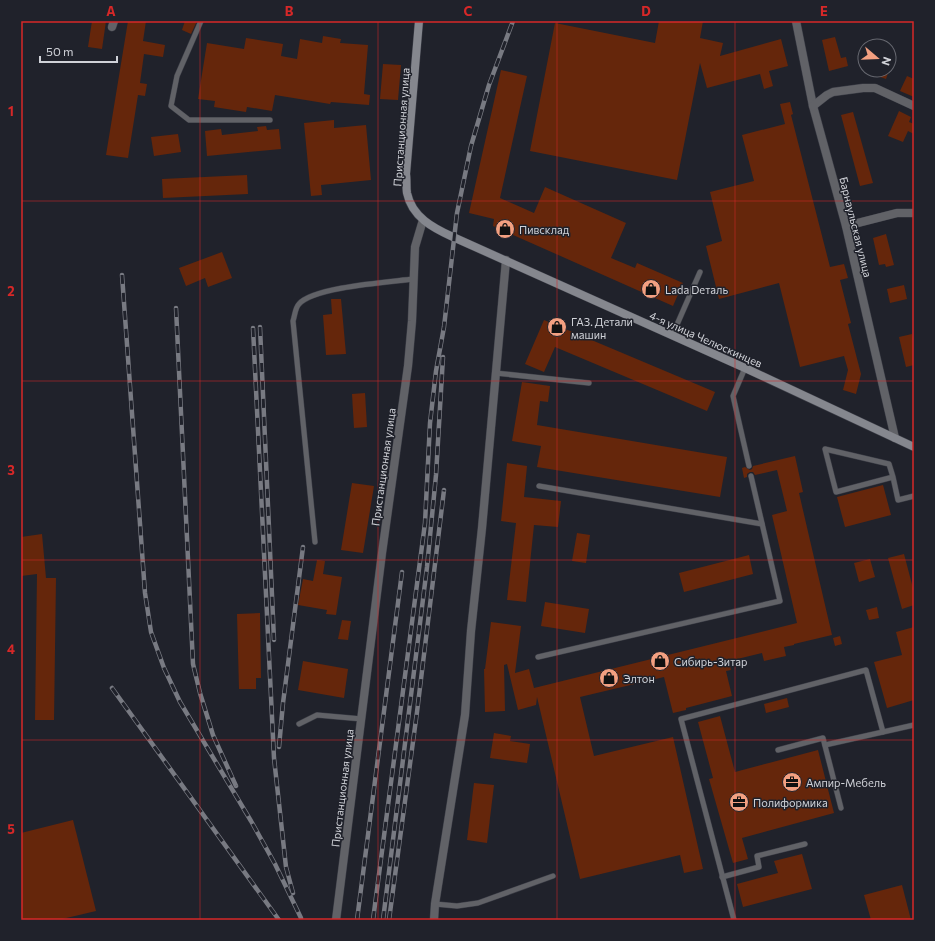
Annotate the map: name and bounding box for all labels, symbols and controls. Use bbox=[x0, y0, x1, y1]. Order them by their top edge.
text: A bbox=[106, 3, 116, 19]
text: B bbox=[285, 3, 294, 19]
text: C bbox=[464, 3, 473, 19]
text: D bbox=[641, 3, 651, 19]
text: E bbox=[820, 3, 828, 19]
scale bar bbox=[40, 38, 117, 64]
north arrow bbox=[857, 38, 897, 78]
text: 50 m bbox=[46, 44, 74, 58]
text: N bbox=[879, 55, 894, 67]
street label: Пристанционная улица bbox=[390, 67, 412, 187]
text: 1 bbox=[8, 103, 14, 119]
street label: Барнаульская улица bbox=[837, 175, 875, 279]
shop icon: Пивсклад bbox=[494, 218, 516, 240]
place label: Пивсклад bbox=[519, 223, 570, 236]
shop icon: Lada Dеталь bbox=[640, 278, 662, 300]
text: 2 bbox=[7, 283, 15, 299]
place label: Lada Dеталь bbox=[665, 283, 728, 296]
street label: 4-я улица Челюскинцев bbox=[648, 308, 764, 370]
place label: ГАЗ. Детали машин bbox=[571, 315, 633, 341]
shop icon: ГАЗ. Детали машин bbox=[546, 316, 568, 338]
street label: Пристанционная улица bbox=[368, 407, 398, 527]
text: 3 bbox=[7, 462, 15, 478]
text: 4 bbox=[7, 641, 15, 657]
shop icon: Сибирь-Зитар bbox=[649, 650, 671, 672]
place label: Сибирь-Зитар bbox=[674, 655, 747, 668]
shop icon: Элтон bbox=[598, 667, 620, 689]
place label: Элтон bbox=[623, 672, 655, 685]
street label: Пристанционная улица bbox=[328, 728, 356, 848]
office icon: Ампир-Мебель bbox=[781, 771, 803, 793]
place label: Ампир-Мебель bbox=[806, 776, 886, 789]
office icon: Полиформика bbox=[728, 791, 750, 813]
place label: Полиформика bbox=[753, 796, 828, 809]
text: 5 bbox=[7, 821, 15, 837]

